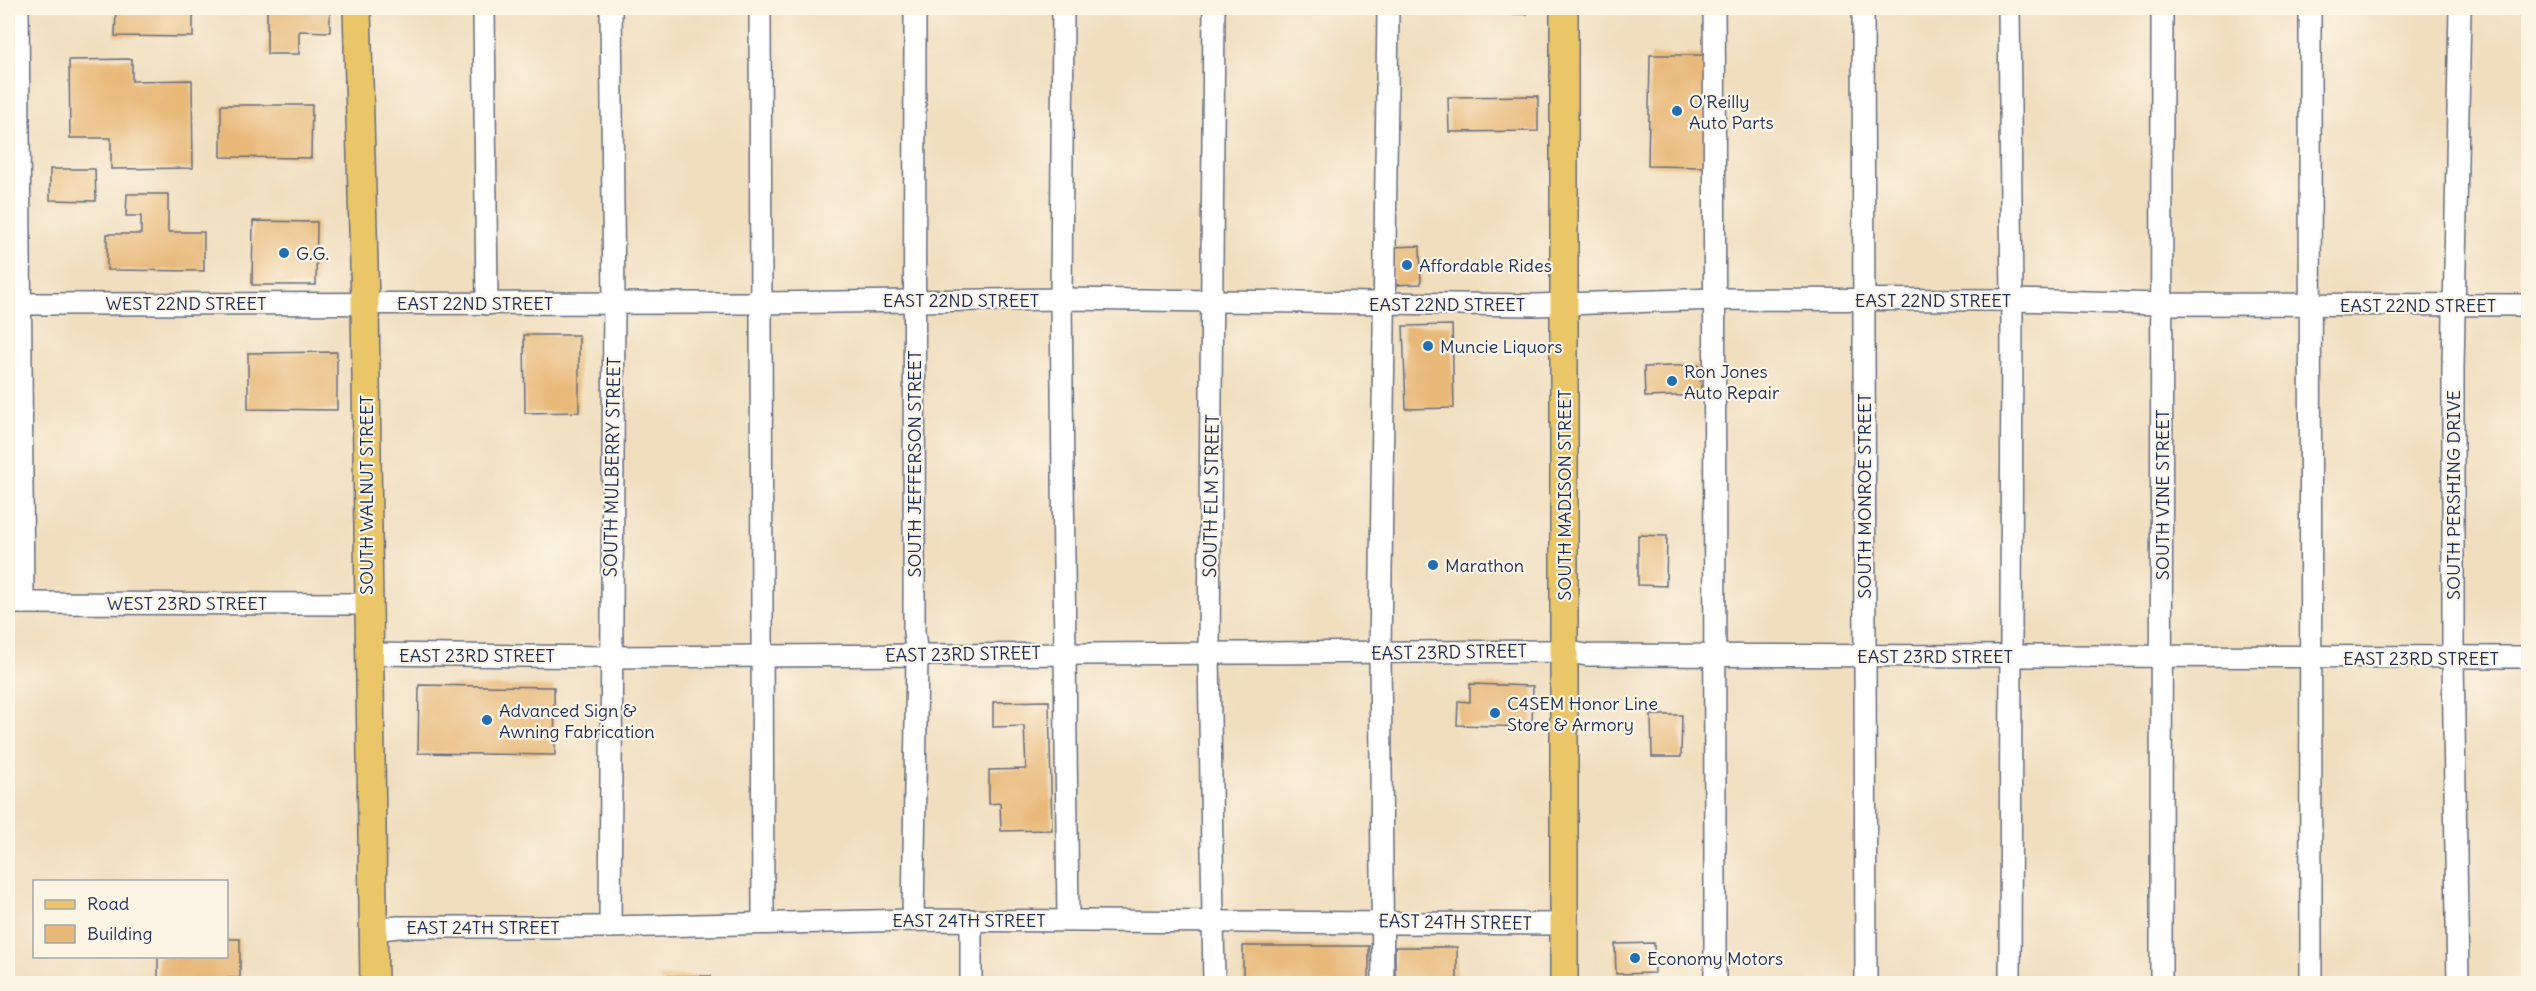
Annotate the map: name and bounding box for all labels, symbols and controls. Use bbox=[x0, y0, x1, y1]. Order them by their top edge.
place label: O'Reilly Auto Parts bbox=[1689, 90, 1774, 134]
marker: O'Reilly Auto Parts bbox=[1670, 104, 1684, 118]
place label: G.G. bbox=[296, 242, 329, 265]
marker: G.G. bbox=[277, 246, 291, 260]
place label: Affordable Rides bbox=[1419, 254, 1552, 277]
marker: Affordable Rides bbox=[1400, 258, 1414, 272]
street label: EAST 22ND STREET bbox=[883, 289, 1039, 312]
street label: EAST 22ND STREET bbox=[1855, 289, 2011, 312]
street label: WEST 22ND STREET bbox=[105, 292, 267, 315]
street label: EAST 22ND STREET bbox=[397, 292, 553, 315]
street label: EAST 22ND STREET bbox=[1369, 293, 1525, 316]
street label: EAST 22ND STREET bbox=[2340, 294, 2496, 317]
place label: Muncie Liquors bbox=[1440, 335, 1562, 358]
marker: Muncie Liquors bbox=[1421, 339, 1435, 353]
street label: SOUTH JEFFERSON STREET bbox=[903, 350, 926, 578]
street label: SOUTH MULBERRY STREET bbox=[599, 357, 625, 577]
place label: Ron Jones Auto Repair bbox=[1684, 360, 1780, 404]
marker: Ron Jones Auto Repair bbox=[1665, 374, 1679, 388]
street label: SOUTH MADISON STREET bbox=[1553, 389, 1576, 601]
street label: SOUTH PERSHING DRIVE bbox=[2442, 390, 2465, 600]
street label: SOUTH MONROE STREET bbox=[1853, 393, 1876, 599]
street label: SOUTH WALNUT STREET bbox=[355, 395, 378, 595]
street label: SOUTH VINE STREET bbox=[2151, 410, 2174, 580]
street label: SOUTH ELM STREET bbox=[1198, 414, 1224, 578]
place label: Marathon bbox=[1445, 554, 1524, 577]
marker: Marathon bbox=[1426, 558, 1440, 572]
street label: WEST 23RD STREET bbox=[107, 592, 267, 615]
street label: EAST 23RD STREET bbox=[1371, 639, 1527, 665]
street label: EAST 23RD STREET bbox=[885, 641, 1041, 667]
street label: EAST 23RD STREET bbox=[399, 644, 555, 667]
street label: EAST 23RD STREET bbox=[1857, 645, 2013, 668]
street label: EAST 23RD STREET bbox=[2343, 647, 2499, 670]
place label: C4SEM Honor Line Store & Armory bbox=[1507, 692, 1658, 736]
place label: Advanced Sign & Awning Fabrication bbox=[499, 699, 655, 743]
marker: C4SEM Honor Line Store & Armory bbox=[1488, 706, 1502, 720]
marker: Advanced Sign & Awning Fabrication bbox=[480, 713, 494, 727]
legend bbox=[33, 880, 228, 958]
text: Road bbox=[87, 892, 130, 915]
street label: EAST 24TH STREET bbox=[892, 909, 1046, 932]
street label: EAST 24TH STREET bbox=[1378, 909, 1532, 935]
street label: EAST 24TH STREET bbox=[406, 916, 560, 939]
text: Building bbox=[87, 922, 152, 945]
place label: Economy Motors bbox=[1647, 947, 1783, 970]
marker: Economy Motors bbox=[1628, 951, 1642, 965]

